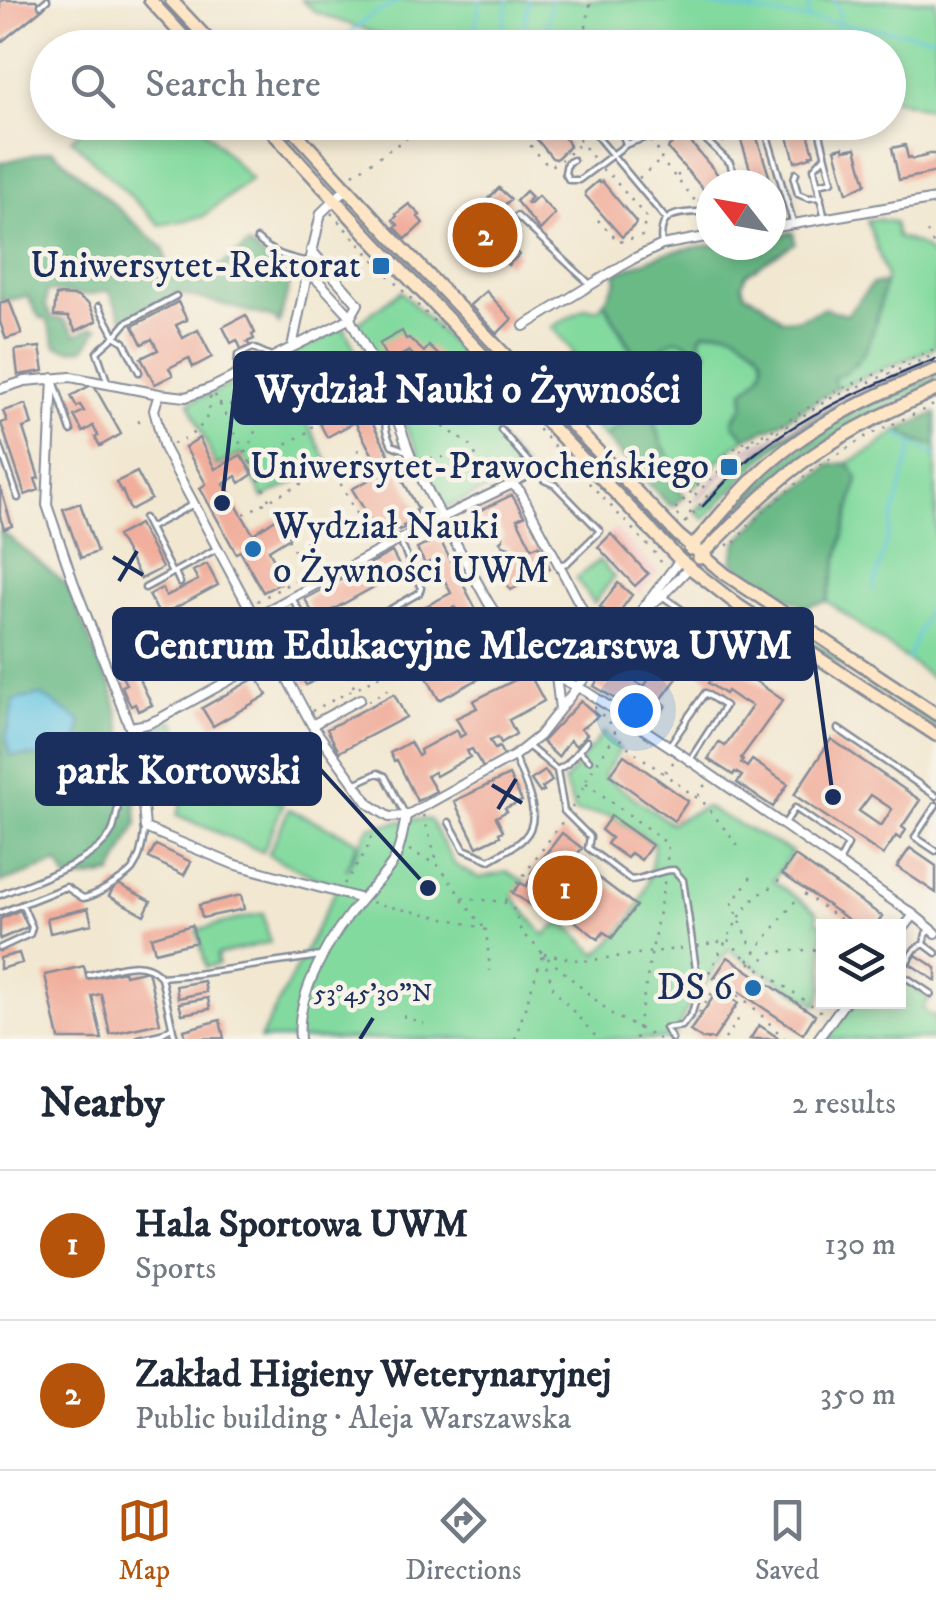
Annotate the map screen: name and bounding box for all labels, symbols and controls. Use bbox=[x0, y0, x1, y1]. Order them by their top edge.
search box bbox=[30, 30, 906, 140]
icon: search bbox=[65, 58, 120, 113]
text: Search here bbox=[145, 61, 321, 109]
north arrow bbox=[696, 170, 786, 260]
pin: 2 bbox=[452, 198, 518, 272]
place label: Uniwersytet-Rektorat bbox=[30, 242, 361, 290]
marker: Uniwersytet-Rektorat bbox=[370, 255, 392, 277]
callout: Wydział Nauki o Żywności bbox=[235, 353, 700, 423]
text: Wydział Nauki o Żywności bbox=[254, 365, 681, 416]
place label: Uniwersytet-Prawocheńskiego bbox=[250, 443, 709, 491]
marker: Uniwersytet-Prawocheńskiego bbox=[718, 456, 740, 478]
place label: Wydział Nauki o Żywności UWM bbox=[272, 503, 550, 595]
marker: Wydział Nauki o Żywności UWM bbox=[242, 538, 264, 560]
callout: Centrum Edukacyjne Mleczarstwa UWM bbox=[114, 609, 812, 679]
text: Centrum Edukacyjne Mleczarstwa UWM bbox=[134, 622, 792, 672]
your location bbox=[610, 685, 661, 736]
callout: park Kortowski bbox=[37, 734, 320, 804]
text: park Kortowski bbox=[55, 747, 301, 797]
pin: 1 bbox=[532, 850, 598, 926]
map controls bbox=[816, 919, 906, 1009]
button: layers bbox=[816, 919, 906, 1009]
place label: DS 6 bbox=[657, 964, 734, 1012]
marker: DS 6 bbox=[742, 977, 764, 999]
text: 53°45'30"N bbox=[314, 978, 432, 1009]
text: Nearby bbox=[40, 1078, 164, 1130]
text: 2 results bbox=[792, 1084, 896, 1124]
text: Hala Sportowa UWM bbox=[135, 1201, 468, 1249]
text: 1 bbox=[67, 1225, 78, 1265]
text: 130 m bbox=[824, 1225, 896, 1265]
text: Sports bbox=[135, 1249, 216, 1289]
text: Zakład Higieny Weterynaryjnej bbox=[135, 1351, 611, 1399]
text: 2 bbox=[65, 1375, 80, 1415]
text: 350 m bbox=[820, 1375, 896, 1415]
text: Public building · Aleja Warszawska bbox=[135, 1399, 571, 1439]
tab: Map bbox=[117, 1493, 172, 1588]
tab: Directions bbox=[405, 1493, 521, 1588]
tab: Saved bbox=[755, 1493, 819, 1588]

